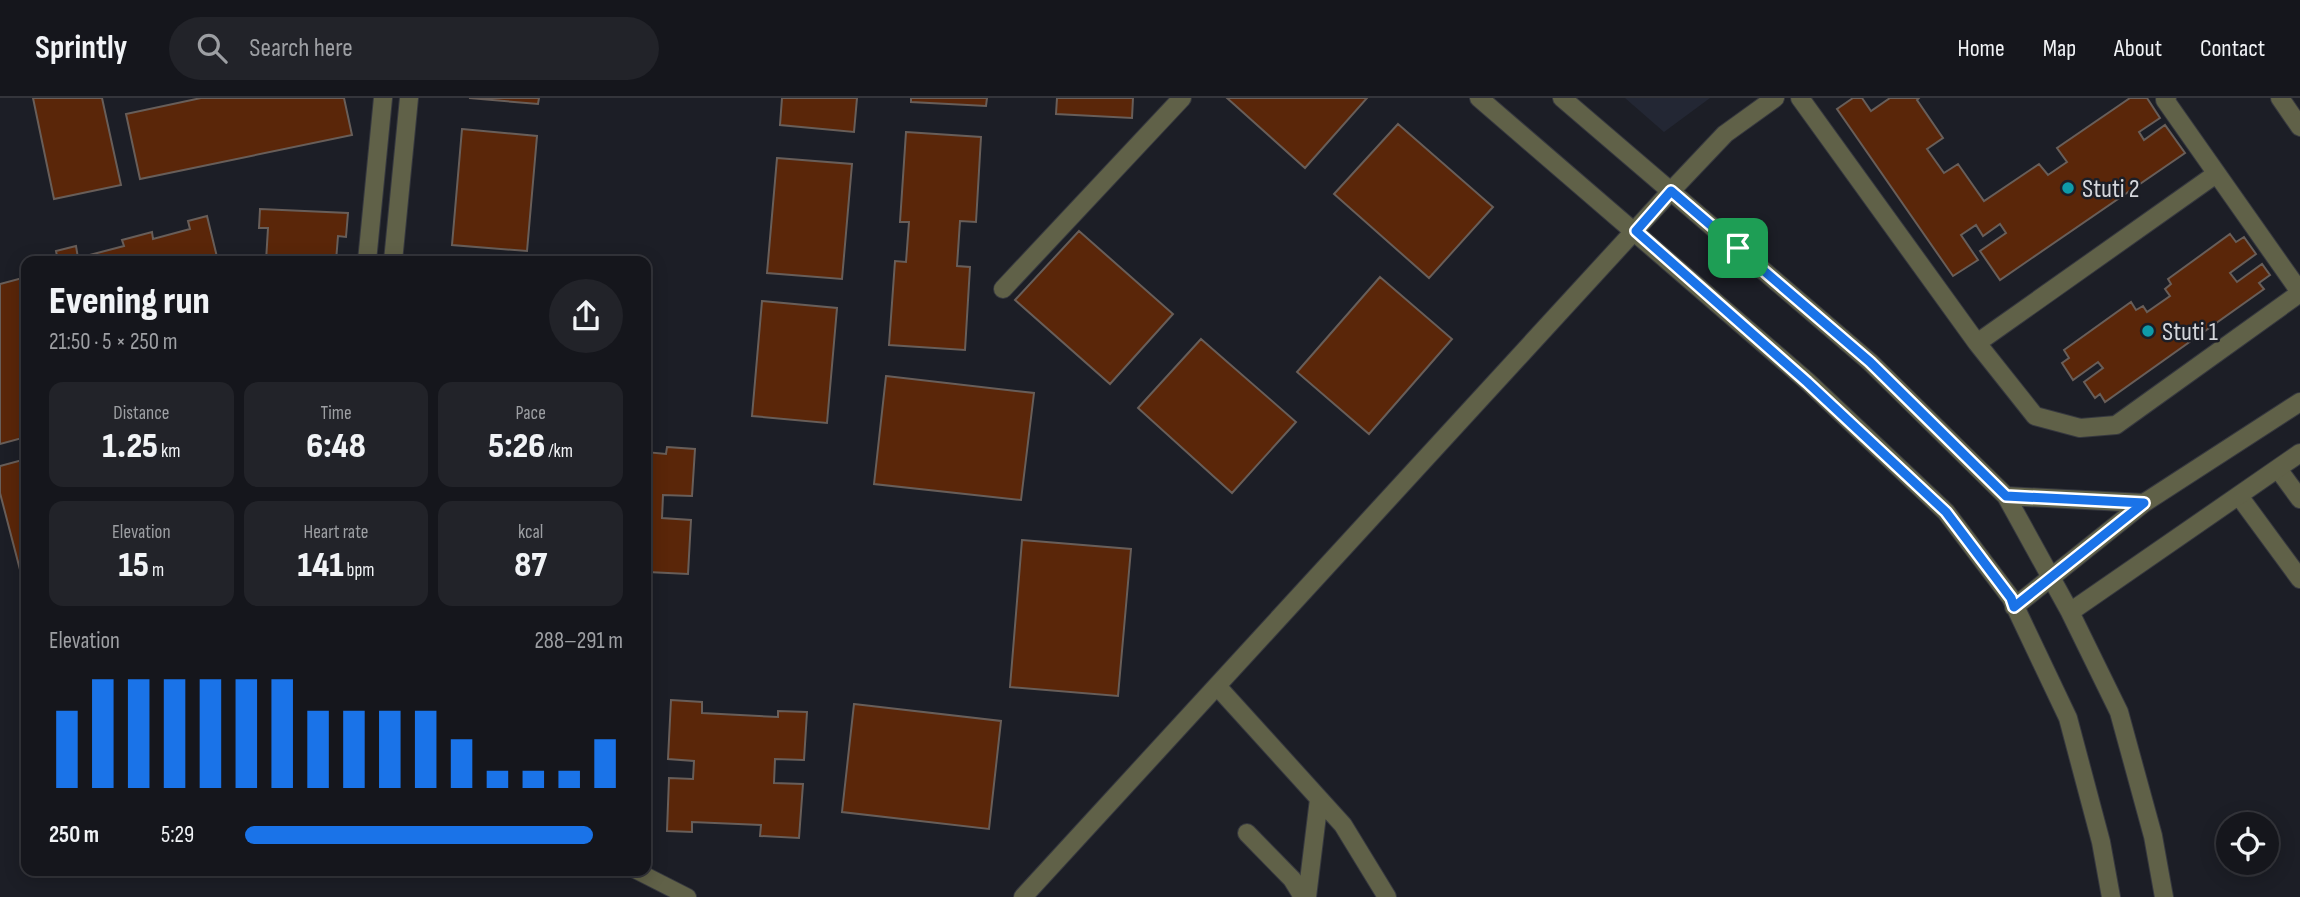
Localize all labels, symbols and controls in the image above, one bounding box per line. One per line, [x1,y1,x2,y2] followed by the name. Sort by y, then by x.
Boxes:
[169,17,659,80] search box
[35,28,127,68] text: Sprintly
[193,29,231,67] icon: search
[249,33,353,64] text: Search here
[1957,34,2005,63] text: Home
[2043,34,2076,63] text: Map
[2114,34,2162,63] text: About
[2200,34,2265,63] text: Contact
[2082,174,2140,205] place label: Stuti 2
[2060,180,2076,196] marker: Stuti 2
[1708,218,1768,278] pin
[1719,229,1757,267] icon: arrive
[49,279,210,324] text: Evening run
[549,279,623,353] button: share
[2162,317,2218,348] place label: Stuti 1
[2140,323,2156,339] marker: Stuti 1
[49,328,177,356] text: 21:50 · 5 × 250 m
[113,402,169,425] text: Distance
[320,402,352,425] text: Time
[516,402,546,425] text: Pace
[102,425,158,468] text: 1.25
[306,425,366,468] text: 6:48
[488,425,545,468] text: 5:26
[158,440,181,463] text: km
[545,440,573,463] text: /km
[112,521,171,544] text: Elevation
[304,521,368,544] text: Heart rate
[518,521,543,544] text: kcal
[119,544,149,587] text: 15
[297,544,344,587] text: 141
[514,544,547,587] text: 87
[149,559,164,582] text: m
[344,559,375,582] text: bpm
[49,627,120,655] text: Elevation
[534,627,623,655] text: 288–291 m
[2216,812,2279,875] map controls
[2216,812,2279,875] button: locate
[49,821,99,849] text: 250 m
[161,821,194,849] text: 5:29

